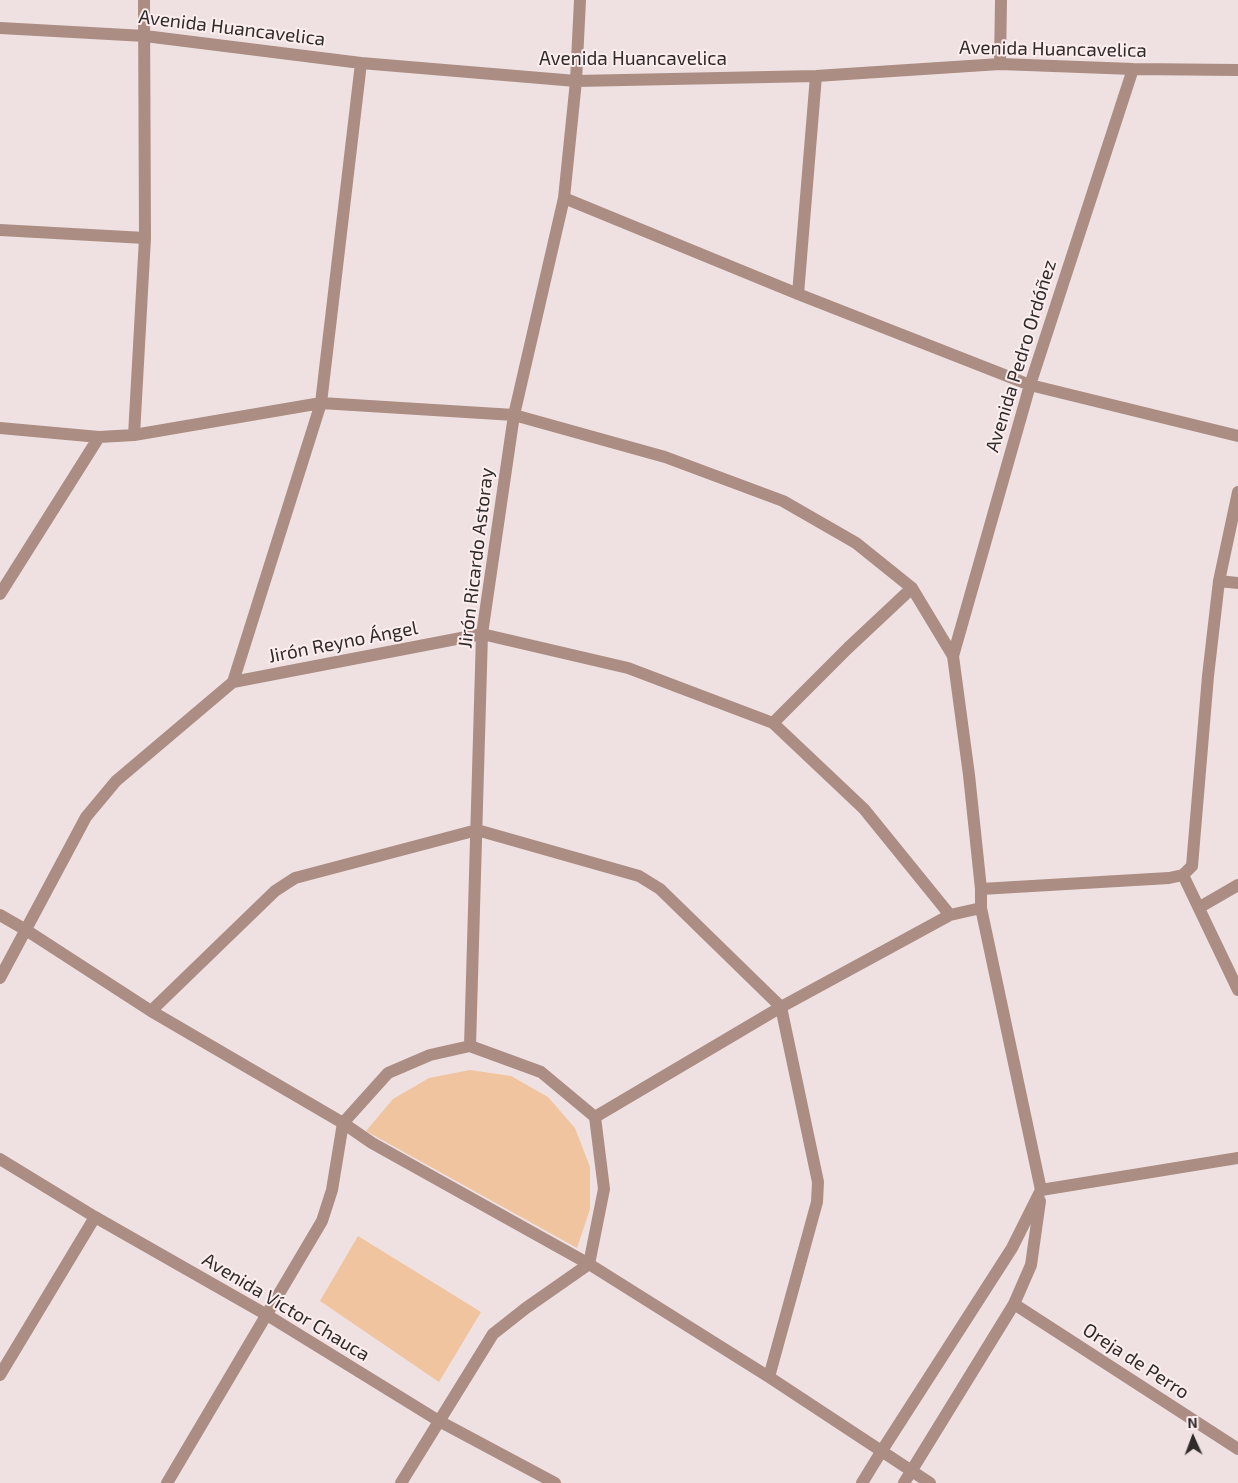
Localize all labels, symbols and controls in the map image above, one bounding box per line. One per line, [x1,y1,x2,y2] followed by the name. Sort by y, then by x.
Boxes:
[137,5,327,51] street label: Avenida Huancavelica
[959,36,1147,62] street label: Avenida Huancavelica
[539,48,727,70] street label: Avenida Huancavelica
[981,257,1061,455] street label: Avenida Pedro Ordóñez
[454,466,498,650] street label: Jirón Ricardo Astoray
[266,616,420,668] street label: Jirón Reyno Ángel
[198,1248,374,1366] street label: Avenida Víctor Chauca
[1079,1318,1193,1404] street label: Oreja de Perro
[1168,1413,1218,1463] north arrow
[1187,1414,1198,1431] text: N

